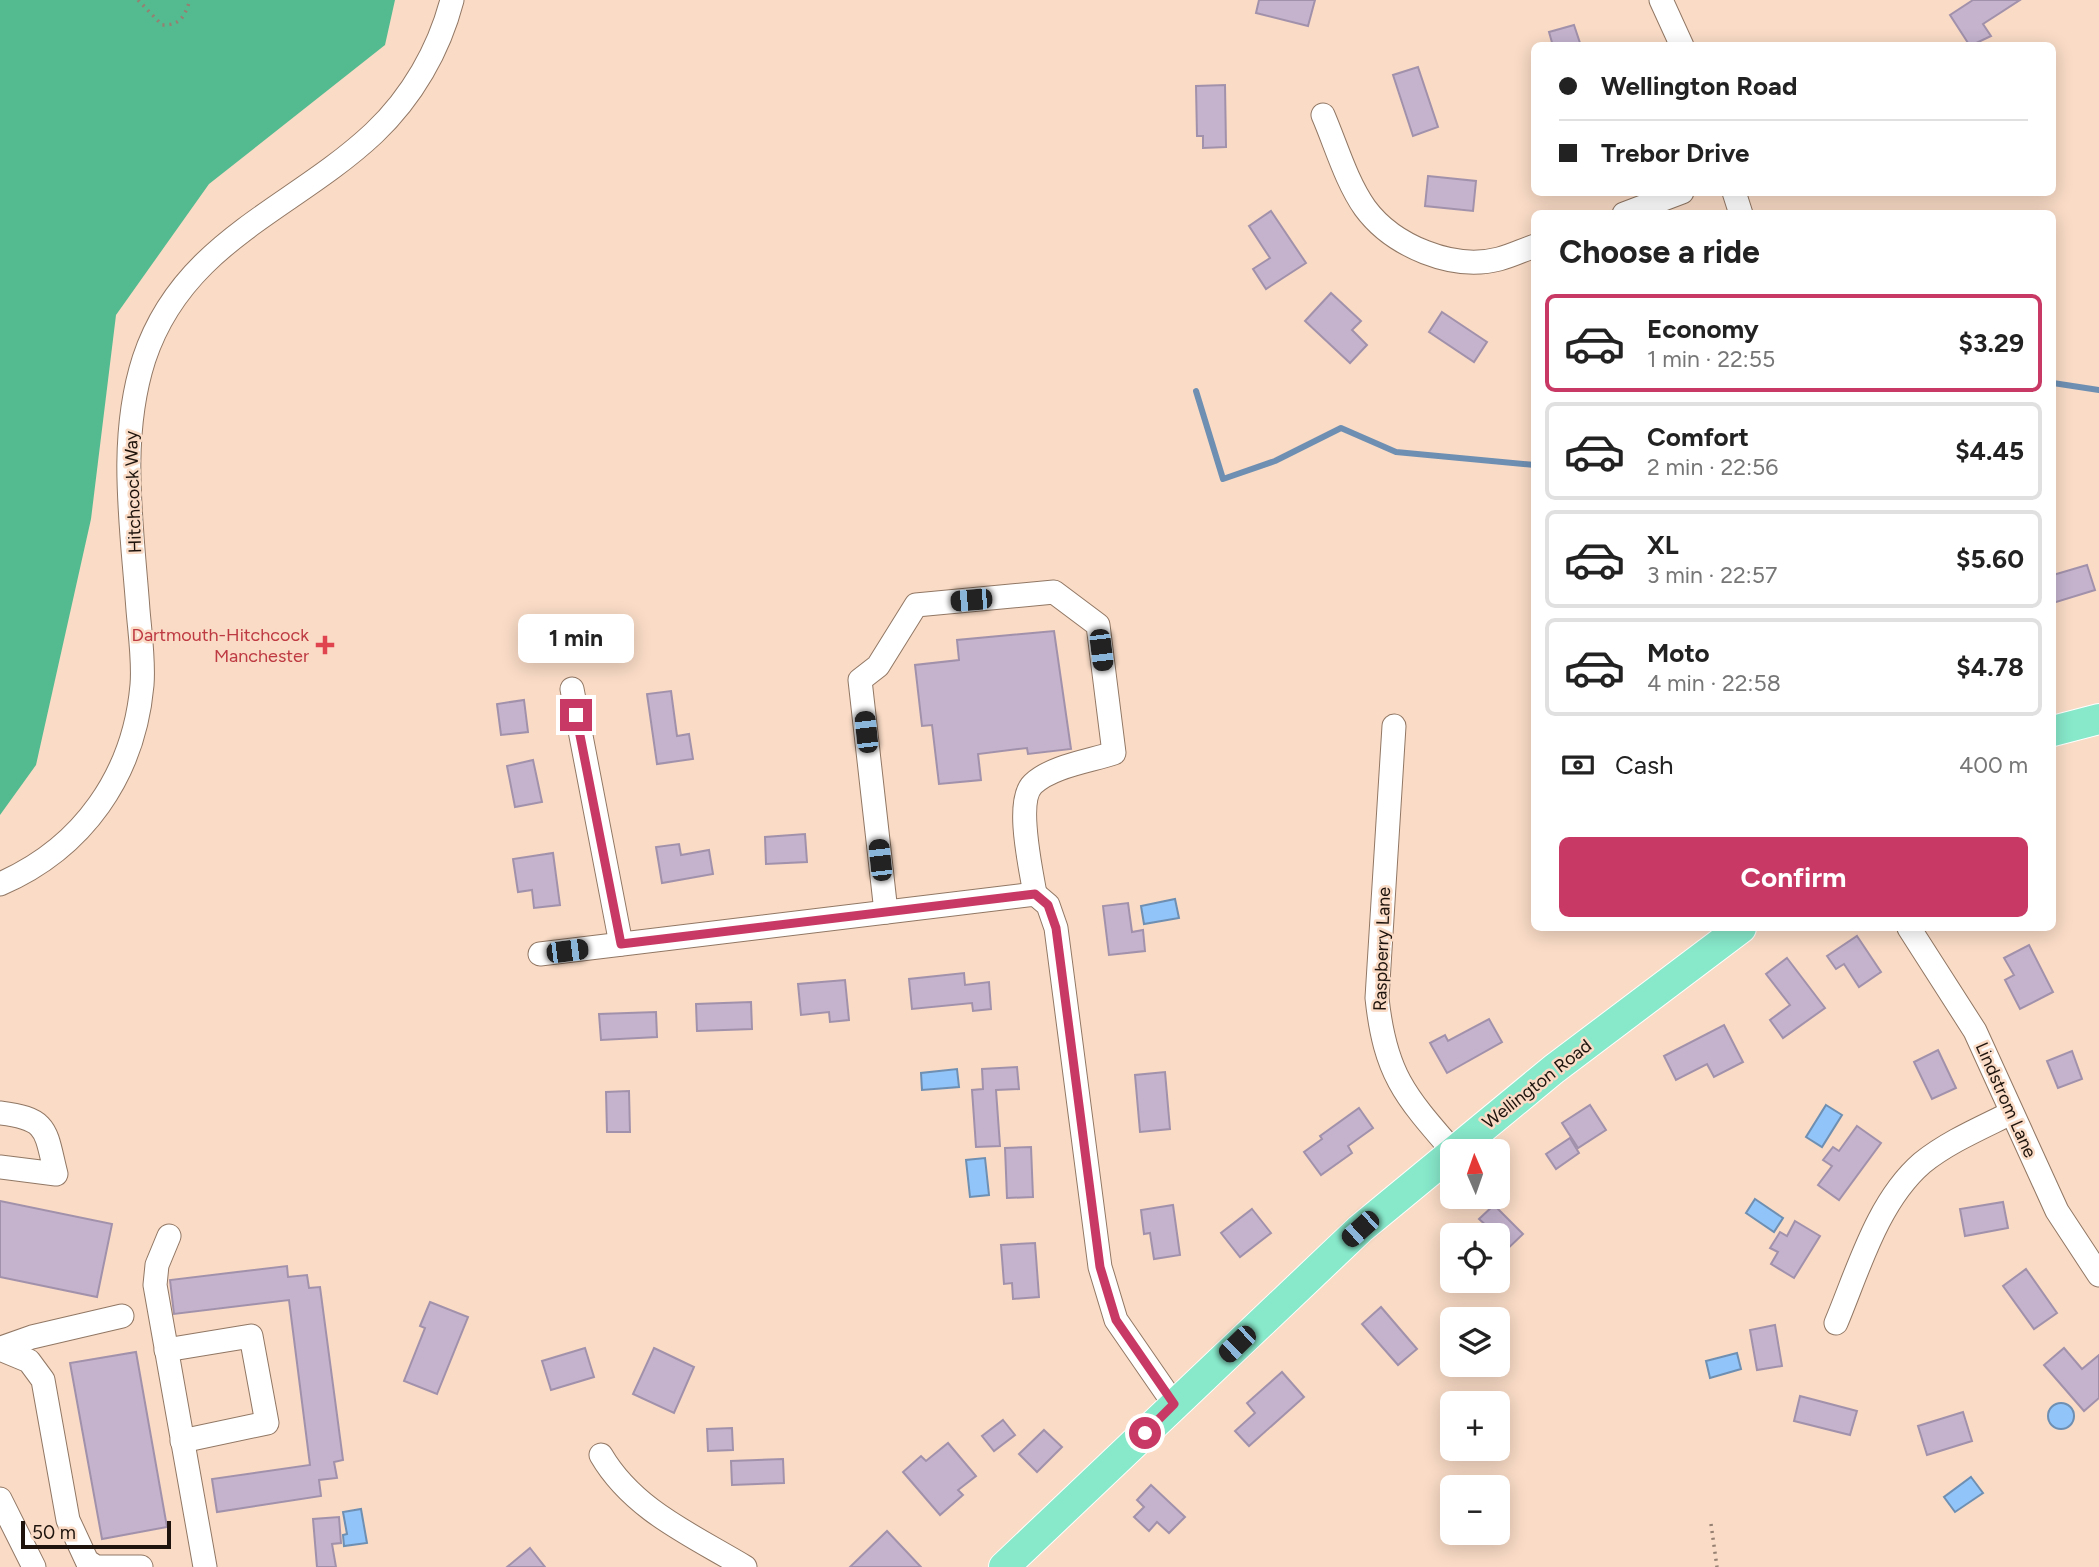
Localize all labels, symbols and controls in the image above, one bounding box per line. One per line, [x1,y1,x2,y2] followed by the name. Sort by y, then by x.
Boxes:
[1601,70,1797,102] text: Wellington Road
[1601,137,1749,169] text: Trebor Drive
[1559,233,1760,271] text: Choose a ride
[1563,312,1626,375] icon: car
[1647,313,1759,345] text: Economy
[1959,327,2024,359] text: $3.29
[1647,345,1775,373] text: 1 min · 22:55
[1563,420,1626,483] icon: car
[1647,421,1749,453] text: Comfort
[120,430,146,554] street label: Hitchcock Way
[1955,435,2024,467] text: $4.45
[1647,453,1778,481] text: 2 min · 22:56
[1563,528,1626,591] icon: car
[1647,529,1679,561] text: XL
[1956,543,2024,575] text: $5.60
[1647,561,1777,589] text: 3 min · 22:57
[950,588,993,612] car
[518,614,634,662] callout: 1 min
[132,624,309,667] place label: Dartmouth-Hitchcock Manchester
[549,624,603,652] text: 1 min
[1089,628,1114,672] car
[315,635,335,655] marker: Dartmouth-Hitchcock Manchester
[1563,636,1626,699] icon: car
[1647,637,1710,669] text: Moto
[1956,651,2024,683] text: $4.78
[1647,669,1781,697] text: 4 min · 22:58
[560,699,592,731] route end
[854,710,879,754] car
[1559,746,1597,784] icon: cash
[1615,749,1674,781] text: Cash
[1959,751,2028,779] text: 400 m
[1559,837,2028,917] button: Confirm
[868,838,893,882] car
[1369,886,1395,1012] street label: Raspberry Lane
[545,938,590,964] car
[1478,1035,1596,1133] street label: Wellington Road
[1971,1039,2041,1161] street label: Lindstrom Lane
[1440,1139,1510,1209] north arrow
[1440,1139,1510,1545] map controls
[1338,1207,1383,1251] car
[1440,1223,1510,1293] button: locate
[1440,1307,1510,1377] button: layers
[1215,1322,1260,1366] car
[1440,1391,1510,1461] button: +
[1129,1417,1161,1449] route start
[1440,1475,1510,1545] button: −
[21,1518,172,1550] scale bar
[32,1521,76,1544] text: 50 m

